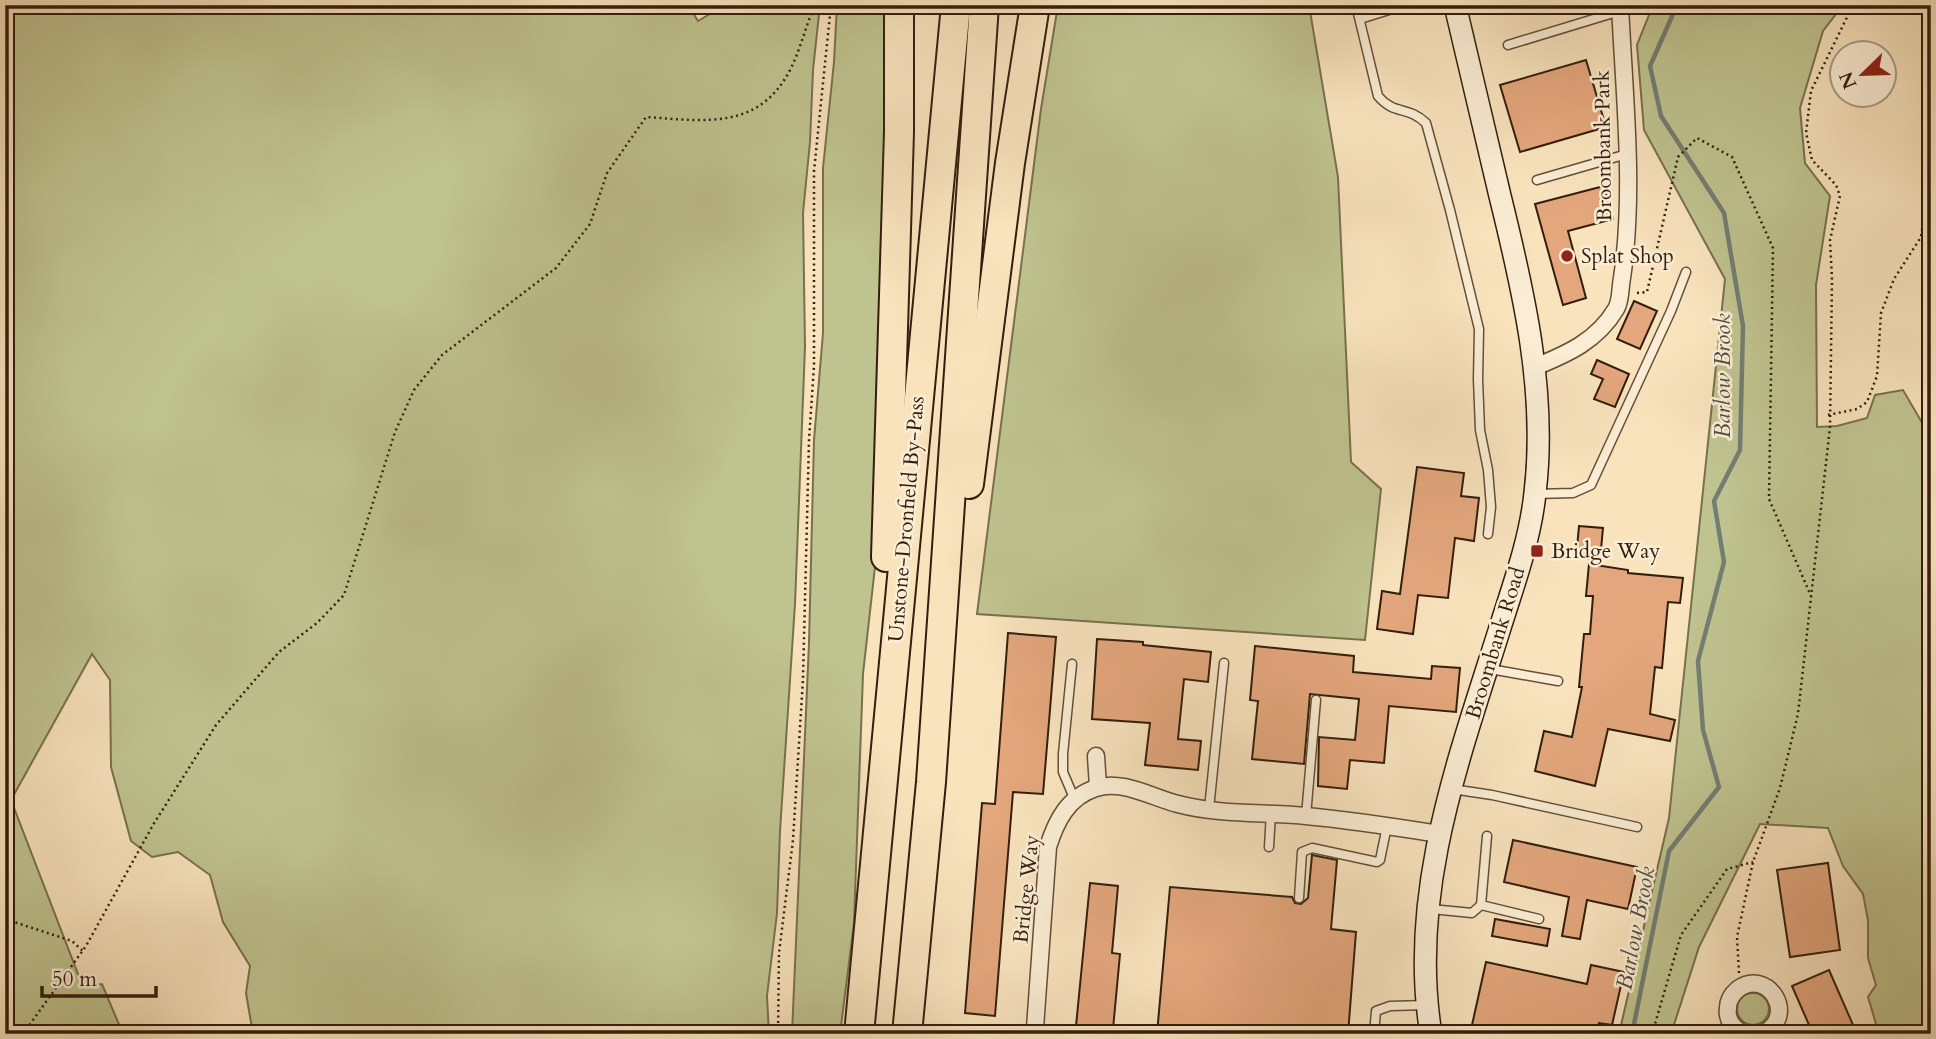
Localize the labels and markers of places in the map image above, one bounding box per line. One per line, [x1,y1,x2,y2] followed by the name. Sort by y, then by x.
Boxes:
[1581,242,1674,271] place label: Splat Shop
[1559,248,1575,264] marker: Splat Shop
[1551,537,1660,566] place label: Bridge Way
[1529,543,1545,559] marker: Bridge Way

